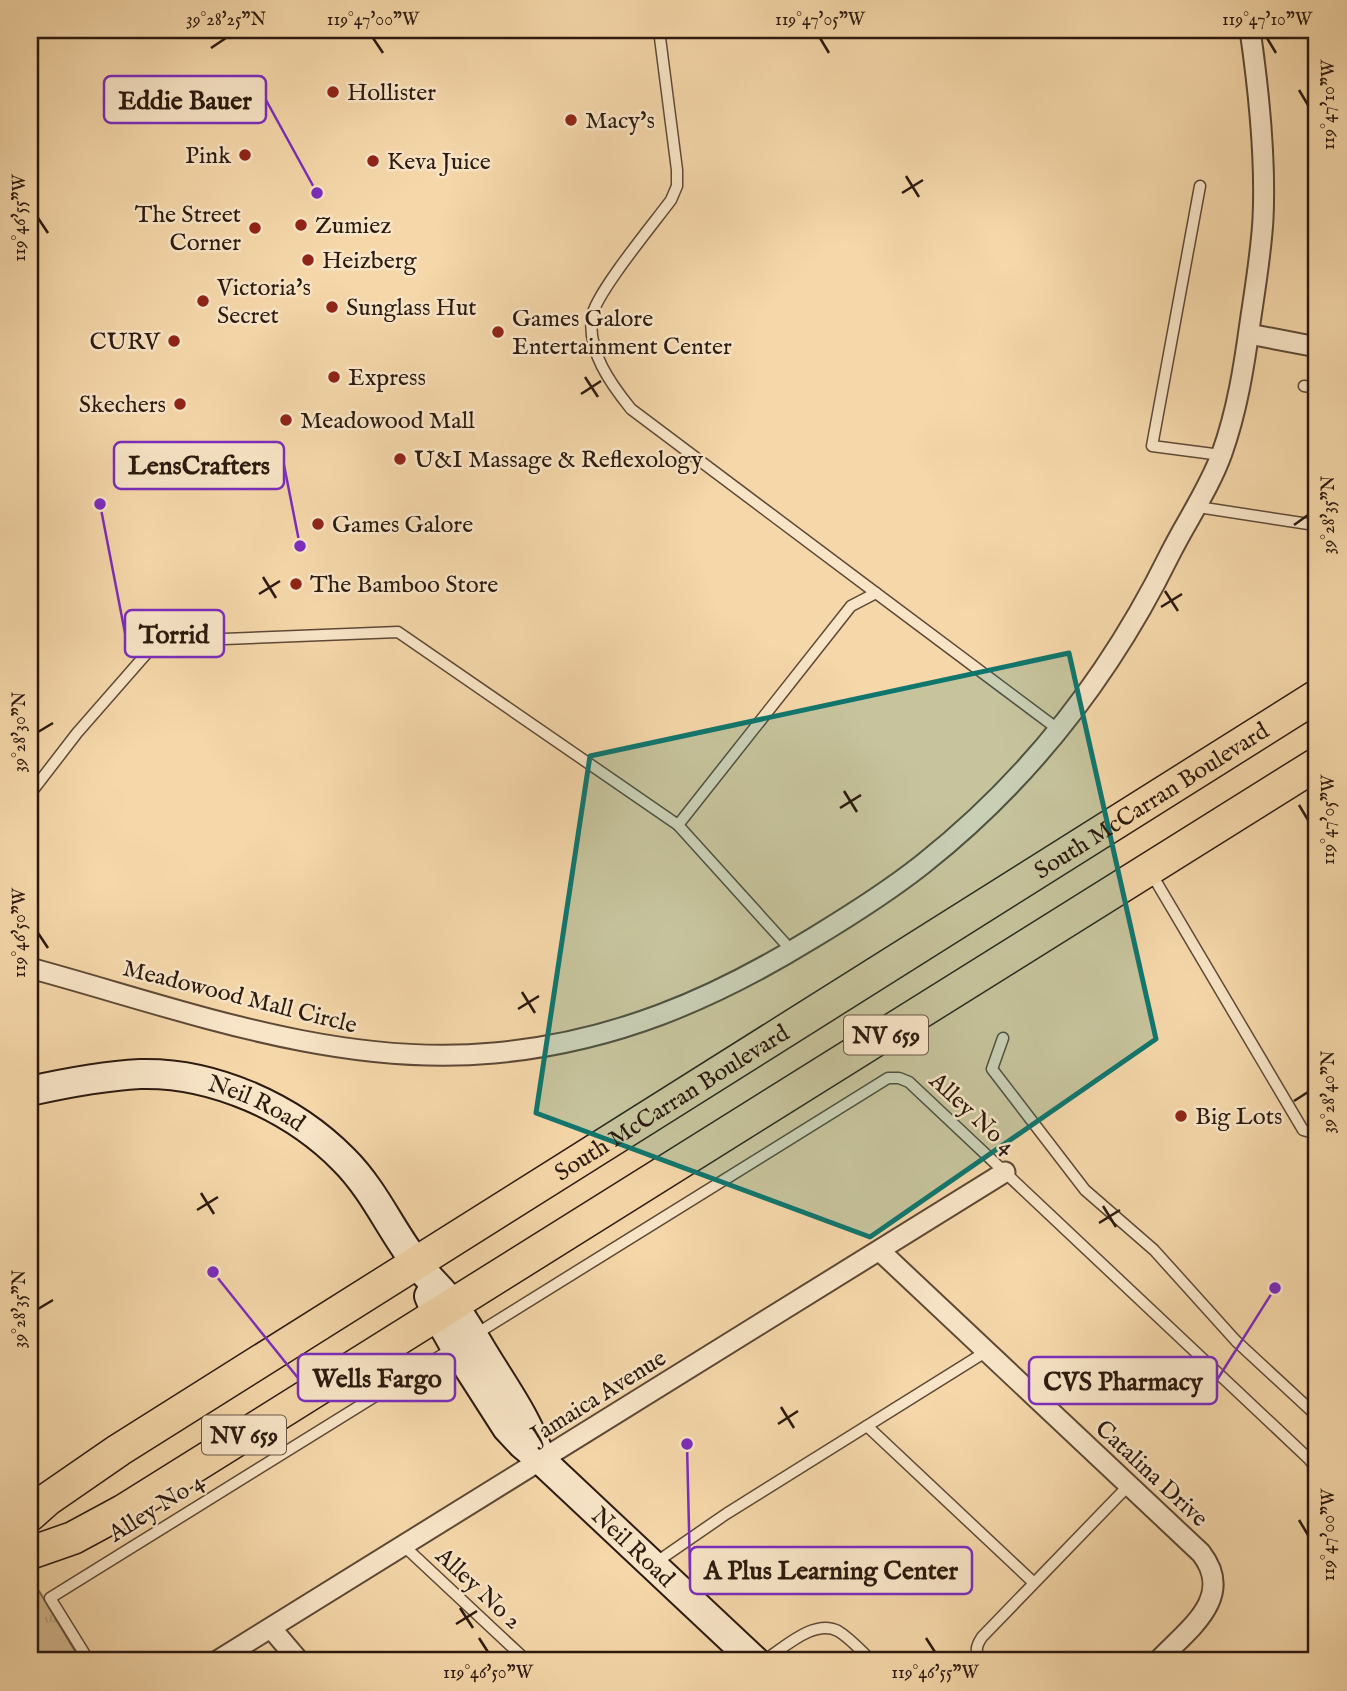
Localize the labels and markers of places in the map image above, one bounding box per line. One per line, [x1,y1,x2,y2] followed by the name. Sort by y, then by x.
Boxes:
[104,76,266,123] callout: Eddie Bauer
[347,78,436,109] place label: Hollister
[325,84,341,100] marker: Hollister
[585,106,655,137] place label: Macy's
[563,112,579,128] marker: Macy's
[185,141,231,172] place label: Pink
[237,147,253,163] marker: Pink
[387,147,491,178] place label: Keva Juice
[365,153,381,169] marker: Keva Juice
[135,200,241,259] place label: The Street Corner
[315,211,391,242] place label: Zumiez
[293,217,309,233] marker: Zumiez
[247,220,263,236] marker: The Street Corner
[322,246,417,277] place label: Heizberg
[300,252,316,268] marker: Heizberg
[216,273,311,332] place label: Victoria's Secret
[195,293,211,309] marker: Victoria's Secret
[346,293,477,324] place label: Sunglass Hut
[324,299,340,315] marker: Sunglass Hut
[512,304,732,363] place label: Games Galore Entertainment Center
[490,324,506,340] marker: Games Galore Entertainment Center
[90,327,161,358] place label: CURV
[166,333,182,349] marker: CURV
[348,363,426,394] place label: Express
[326,369,342,385] marker: Express
[79,390,166,421] place label: Skechers
[172,396,188,412] marker: Skechers
[300,406,475,437] place label: Meadowood Mall
[278,412,294,428] marker: Meadowood Mall
[114,442,284,489] callout: LensCrafters
[414,445,703,476] place label: U&I Massage & Reflexology
[392,451,408,467] marker: U&I Massage & Reflexology
[332,510,473,541] place label: Games Galore
[310,516,326,532] marker: Games Galore
[310,570,498,601] place label: The Bamboo Store
[288,576,304,592] marker: The Bamboo Store
[125,610,224,657] callout: Torrid
[1195,1102,1282,1133] place label: Big Lots
[1173,1108,1189,1124] marker: Big Lots
[298,1354,455,1401] callout: Wells Fargo
[1029,1357,1217,1404] callout: CVS Pharmacy
[690,1547,972,1594] callout: A Plus Learning Center

